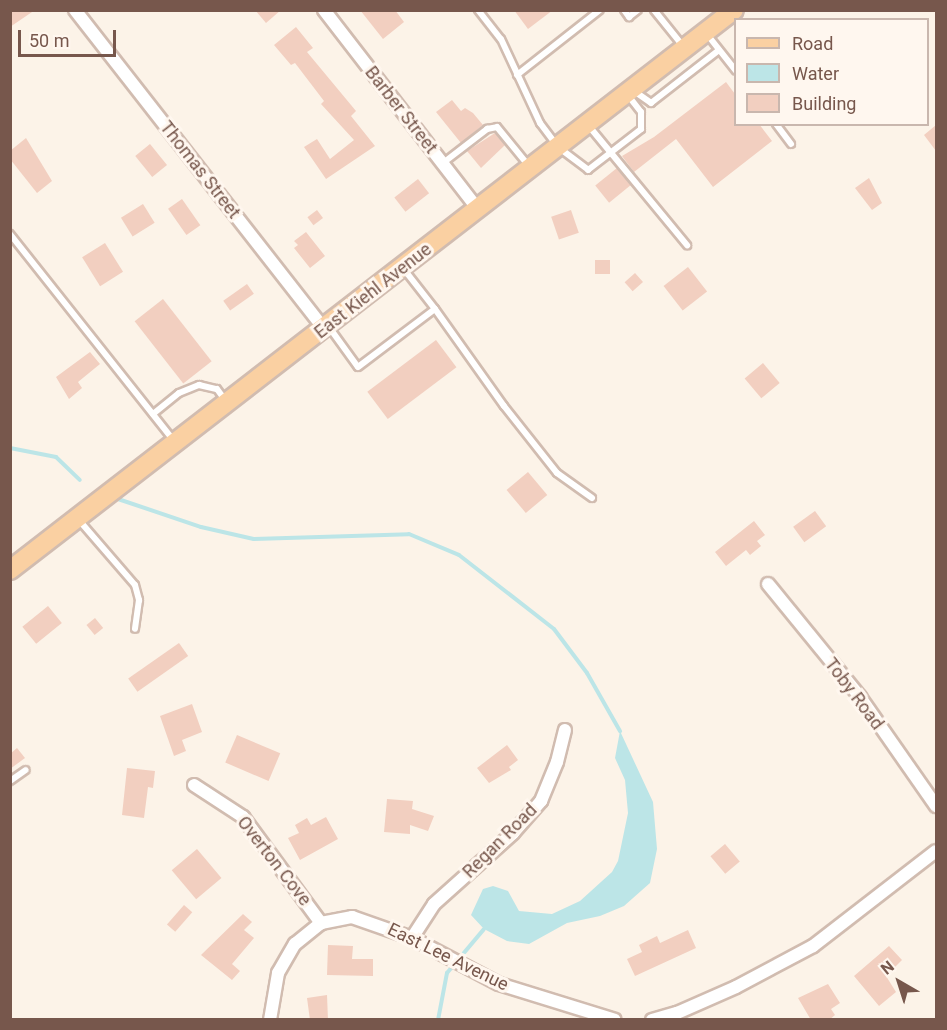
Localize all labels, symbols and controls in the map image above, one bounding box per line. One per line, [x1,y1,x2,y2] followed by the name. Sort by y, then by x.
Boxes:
[21,18,118,56] scale bar
[734,18,929,126] legend
[29,30,69,51] text: 50 m
[792,33,833,54] text: Road
[360,62,442,158] street label: Barber Street
[792,63,839,84] text: Water
[792,93,856,114] text: Building
[155,117,245,223] street label: Thomas Street
[310,239,436,343] street label: East Kiehl Avenue
[820,654,888,734] street label: Toby Road
[458,799,542,883] street label: Regan Road
[232,812,316,910] street label: Overton Cove
[384,918,512,996] street label: East Lee Avenue
[869,952,929,1012] north arrow
[877,957,898,979] text: N

